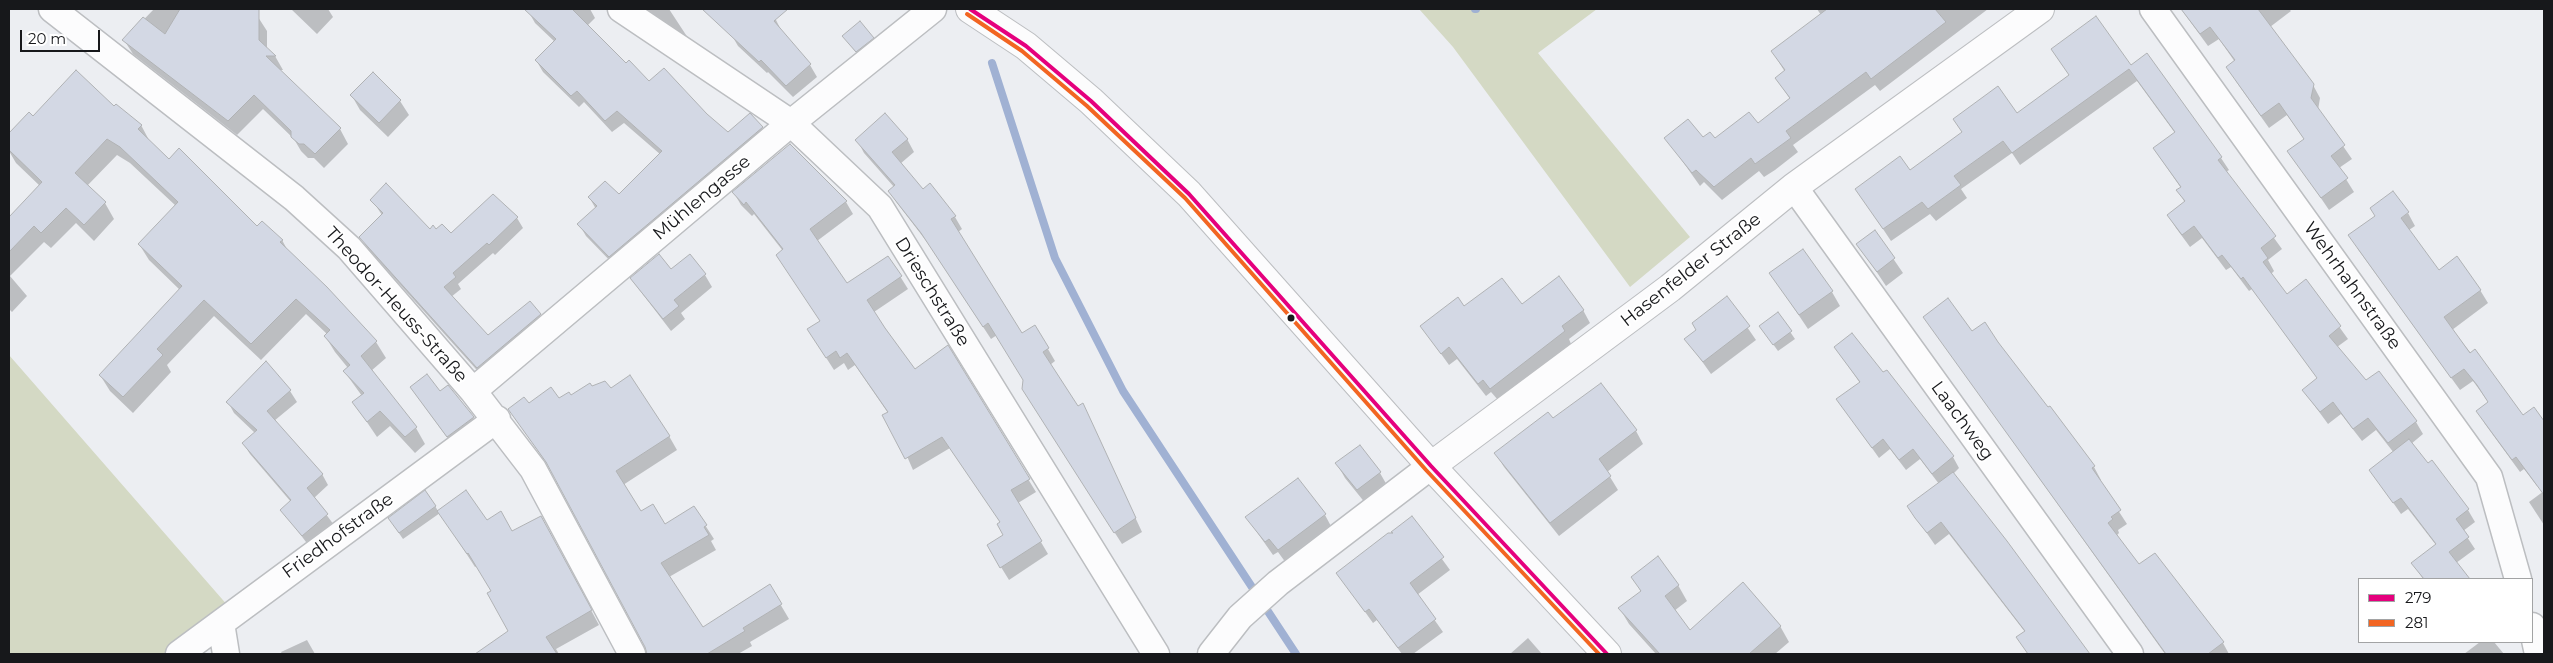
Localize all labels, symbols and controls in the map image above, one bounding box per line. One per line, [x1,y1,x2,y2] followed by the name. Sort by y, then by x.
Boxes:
[22,20,102,52] scale bar
[28,29,66,48] text: 20 m
[649,151,755,245] street label: Mühlengasse
[1617,209,1765,331] street label: Hasenfelder Straße
[2298,218,2406,354] street label: Wehrhahnstraße
[320,223,472,387] street label: Theodor-Heuss-Straße
[890,233,974,351] street label: Drieschstraße
[1286,313,1296,323] unlabelled marker
[1926,377,1998,465] street label: Laachweg
[278,489,398,583] street label: Friedhofstraße
[2358,578,2533,643] legend
[2405,588,2431,607] text: 279
[2405,613,2429,632] text: 281

